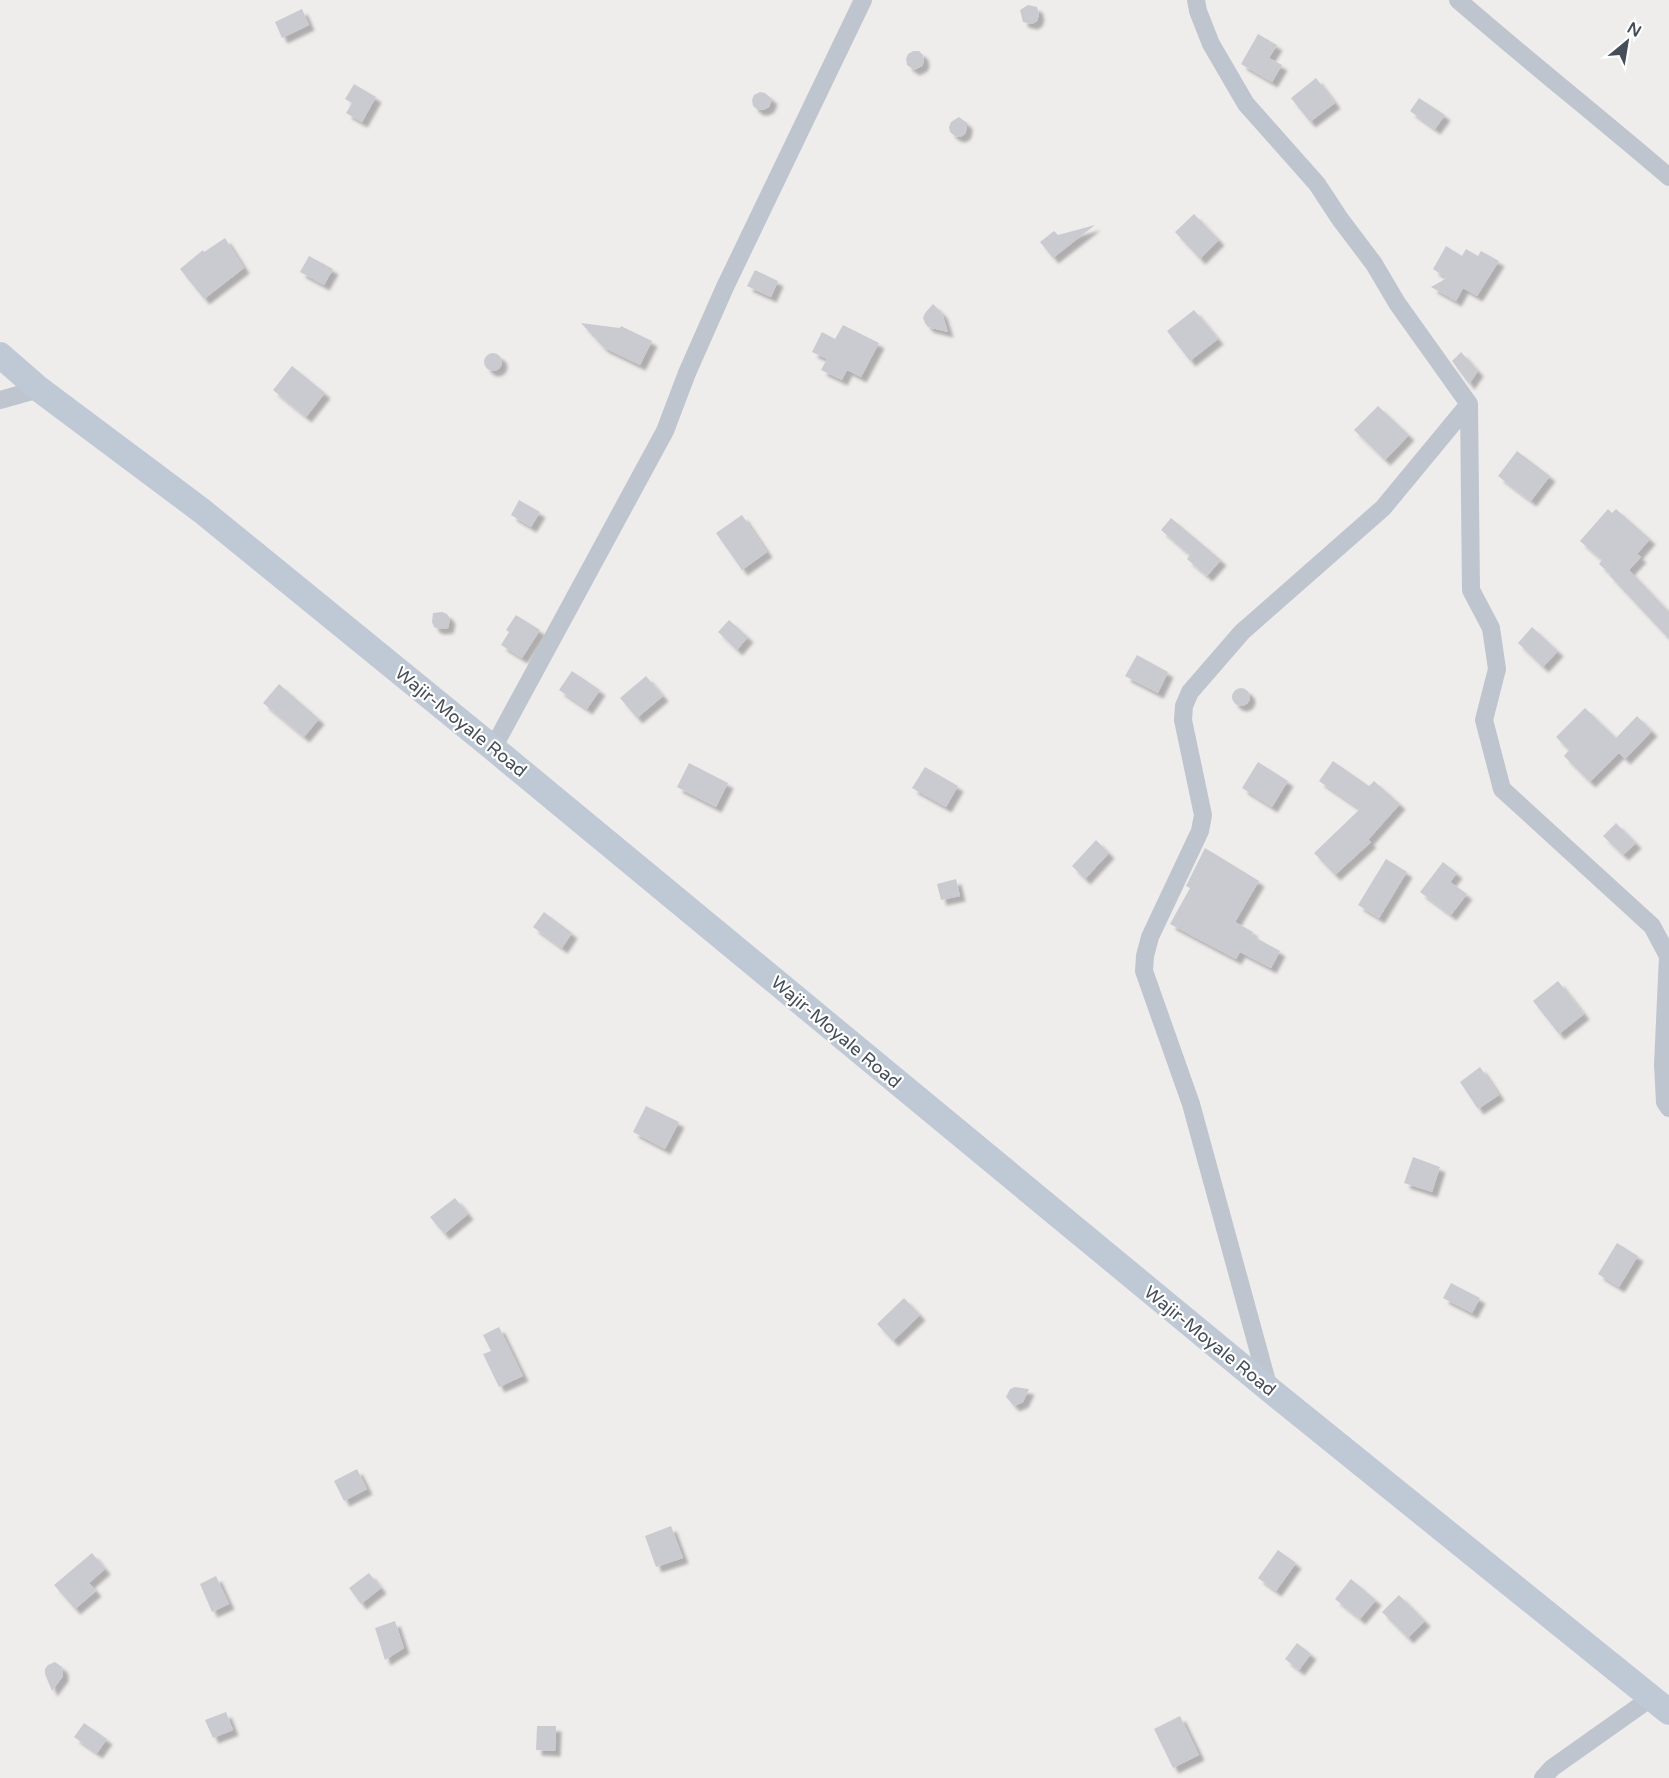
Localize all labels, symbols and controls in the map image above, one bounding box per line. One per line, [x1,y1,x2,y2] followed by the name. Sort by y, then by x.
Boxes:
[1597,12,1657,72] north arrow
[1623,18,1645,42] text: N
[391,662,531,782] street label: Wajir-Moyale Road
[766,971,906,1093] street label: Wajir-Moyale Road
[1140,1281,1280,1401] street label: Wajir-Moyale Road

